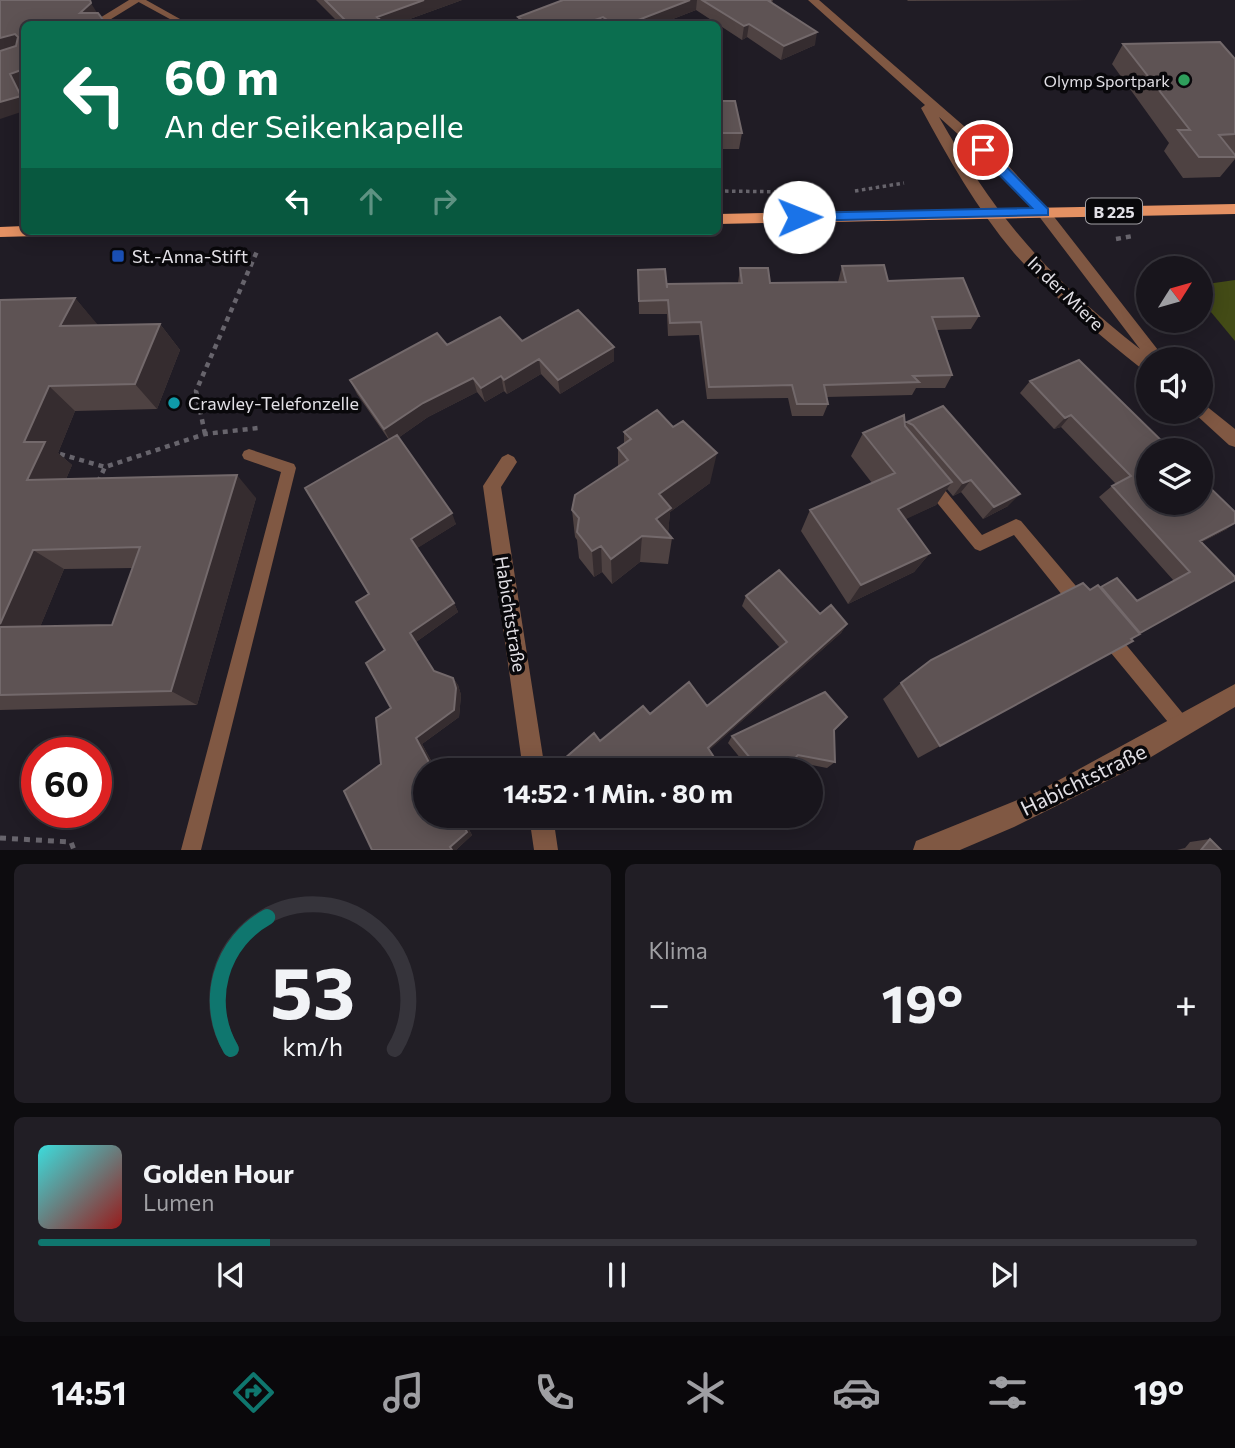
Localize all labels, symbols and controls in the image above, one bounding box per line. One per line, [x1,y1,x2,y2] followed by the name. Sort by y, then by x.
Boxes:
[164,45,279,105] text: 60 m
[49,49,140,140] icon: left
[1044,71,1170,90] place label: Olymp Sportpark
[1176,72,1192,88] marker: Olymp Sportpark
[164,105,464,145] text: An der Seikenkapelle
[953,120,1013,180] pin
[964,131,1002,169] icon: arrive
[762,180,836,254] position arrow
[279,182,317,220] icon: left
[352,182,390,220] icon: ahead
[425,182,463,220] icon: right
[1086,198,1142,224] road number: B 225
[132,245,248,267] place label: St.-Anna-Stift
[110,248,126,264] marker: St.-Anna-Stift
[1023,251,1109,335] street label: In der Miere
[1136,256,1213,332] north arrow
[1136,256,1213,515] map controls
[1136,347,1213,424] button: sound
[188,392,359,414] place label: Crawley-Telefonzelle
[166,395,182,411] marker: Crawley-Telefonzelle
[1136,438,1213,515] button: layers
[491,554,531,674] street label: Habichtstraße
[21,737,112,828] speed limit sign: 60
[1016,738,1150,820] street label: Habichtstraße
[503,777,733,808] text: 14:52 · 1 Min. · 80 m
[649,936,708,964] text: Klima
[270,946,355,1035] text: 53
[882,970,963,1034] text: 19°
[649,979,670,1026] text: −
[1175,979,1197,1026] text: +
[282,1031,343,1061] text: km/h
[143,1157,294,1188] text: Golden Hour
[143,1188,214,1216] text: Lumen
[212,1256,250,1294] icon: previous
[598,1256,636,1294] icon: pause
[985,1256,1023,1294] icon: next
[229,1368,278,1417] icon: directions
[379,1368,428,1417] icon: music
[530,1368,579,1417] icon: phone
[681,1368,730,1417] icon: climate
[832,1368,881,1417] icon: car
[983,1368,1032,1417] icon: filters
[51,1372,127,1412] text: 14:51
[1134,1372,1184,1412] text: 19°

